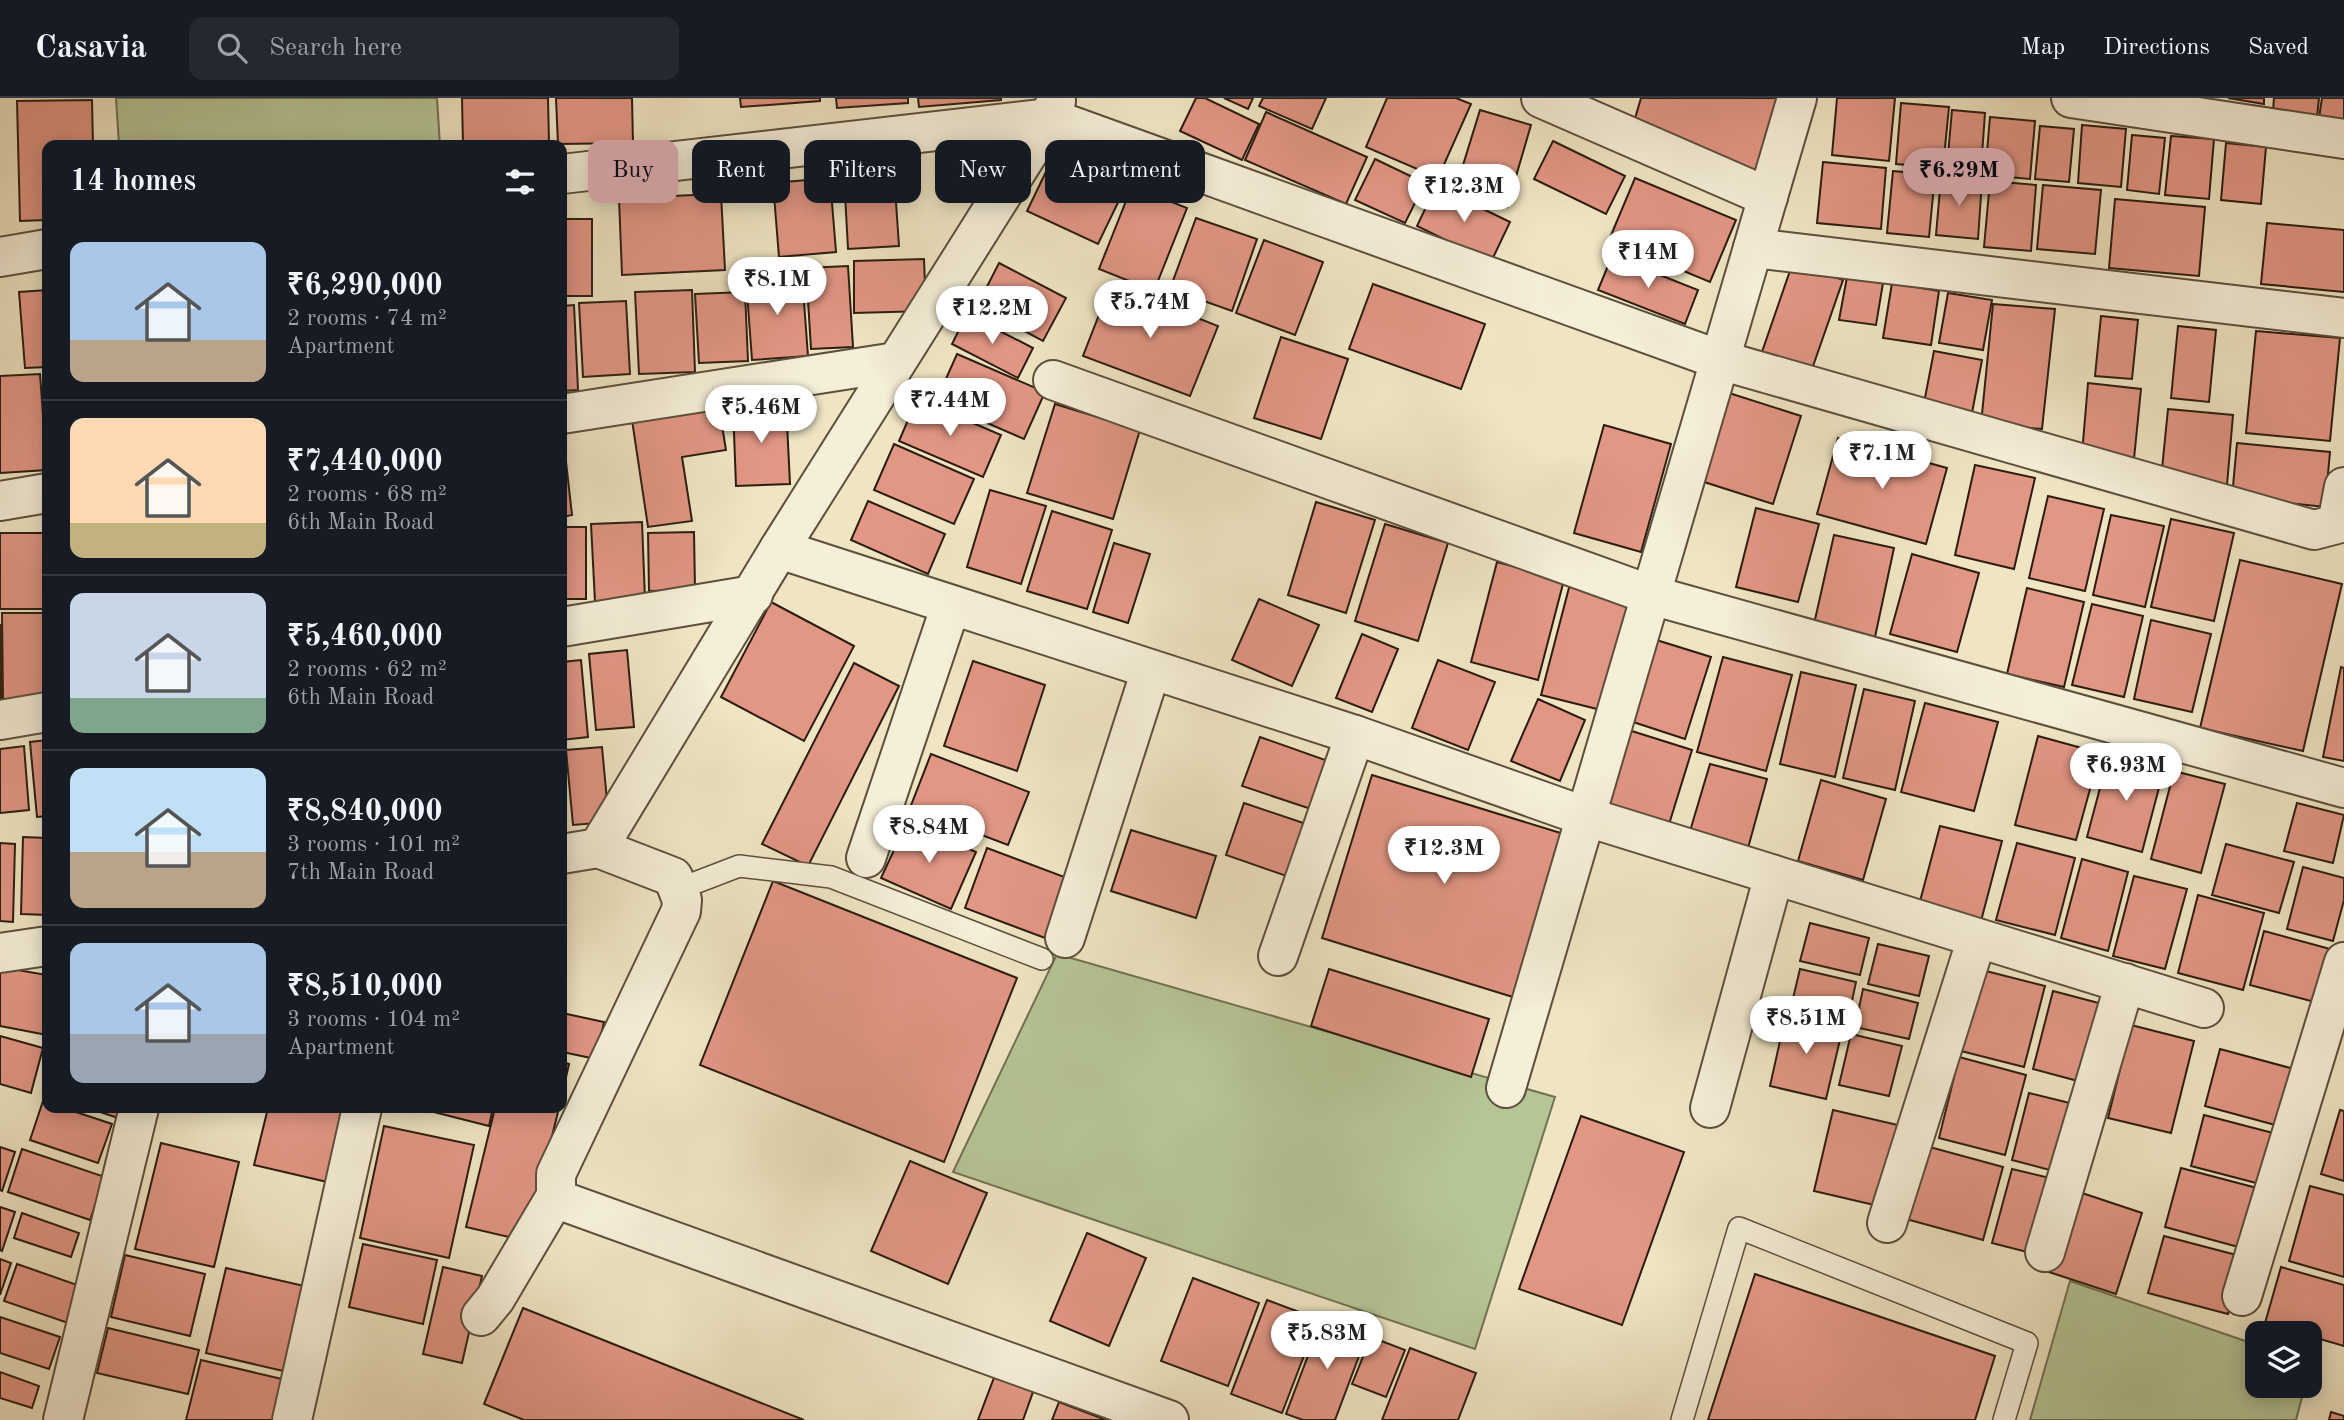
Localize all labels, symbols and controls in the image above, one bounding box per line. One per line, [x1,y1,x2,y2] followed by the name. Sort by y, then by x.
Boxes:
[189,17,679,80] search box
[213,29,251,67] icon: search
[35,32,147,65] text: Casavia
[269,35,402,61] text: Search here
[2021,36,2065,60] text: Map
[2103,36,2210,60] text: Directions
[2248,36,2309,60] text: Saved
[588,140,678,203] chip: Buy
[692,140,790,203] chip: Rent
[804,140,921,203] chip: Filters
[935,140,1031,203] chip: New
[1045,140,1205,203] chip: Apartment
[1902,148,2016,208] pin: ₹6.29M
[1919,159,1999,182] text: ₹6.29M
[501,163,539,201] icon: filters
[1407,164,1521,224] pin: ₹12.3M
[70,167,196,197] text: 14 homes
[1424,175,1504,198] text: ₹12.3M
[1607,230,1689,290] pin: ₹14M
[1618,241,1678,264] text: ₹14M
[728,258,826,317] pin: ₹8.1M
[744,268,810,291] text: ₹8.1M
[126,270,210,354] icon: home
[287,271,443,301] text: ₹6,290,000
[1093,280,1207,340] pin: ₹5.74M
[935,286,1049,346] pin: ₹12.2M
[1110,291,1190,314] text: ₹5.74M
[952,297,1032,320] text: ₹12.2M
[287,307,447,330] text: 2 rooms · 74 m²
[287,335,395,358] text: Apartment
[893,378,1007,438] pin: ₹7.44M
[704,386,818,445] pin: ₹5.46M
[910,389,990,412] text: ₹7.44M
[721,396,801,419] text: ₹5.46M
[1833,432,1931,491] pin: ₹7.1M
[1849,442,1915,465] text: ₹7.1M
[126,446,210,530] icon: home
[287,447,443,477] text: ₹7,440,000
[287,483,447,506] text: 2 rooms · 68 m²
[287,511,434,534] text: 6th Main Road
[126,621,210,705] icon: home
[287,622,443,652] text: ₹5,460,000
[287,658,447,681] text: 2 rooms · 62 m²
[287,686,434,709] text: 6th Main Road
[2069,744,2183,803] pin: ₹6.93M
[2086,754,2166,777] text: ₹6.93M
[126,796,210,880] icon: home
[287,797,443,827] text: ₹8,840,000
[872,806,986,865] pin: ₹8.84M
[889,816,969,839] text: ₹8.84M
[1387,826,1501,886] pin: ₹12.3M
[287,833,460,856] text: 3 rooms · 101 m²
[1404,837,1484,860] text: ₹12.3M
[287,861,434,884] text: 7th Main Road
[126,971,210,1055] icon: home
[287,972,443,1002] text: ₹8,510,000
[1749,996,1863,1056] pin: ₹8.51M
[1766,1007,1846,1030] text: ₹8.51M
[287,1008,460,1031] text: 3 rooms · 104 m²
[287,1036,395,1059] text: Apartment
[1270,1312,1384,1371] pin: ₹5.83M
[2245,1321,2322,1398] map controls
[2245,1321,2322,1398] button: layers
[1287,1322,1367,1345] text: ₹5.83M

